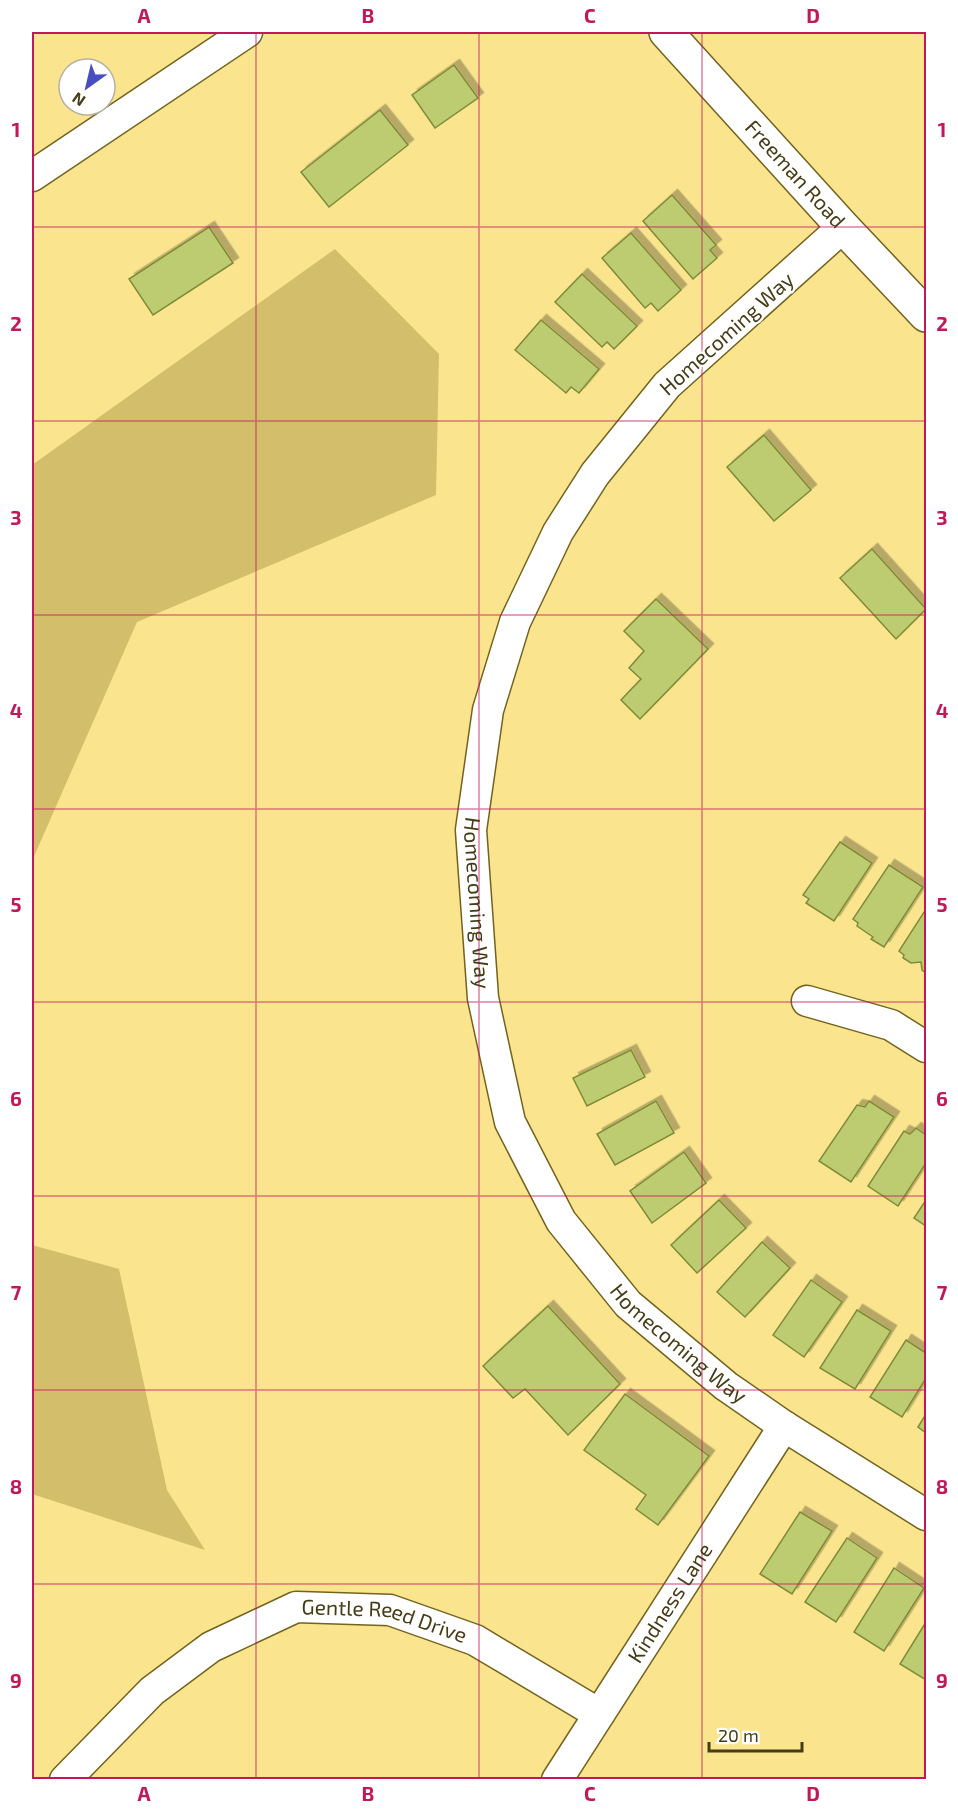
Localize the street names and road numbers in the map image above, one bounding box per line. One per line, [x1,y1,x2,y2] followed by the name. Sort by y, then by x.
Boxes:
[741,114,851,232] street label: Freeman Road
[654,266,798,400] street label: Homecoming Way
[460,816,496,990] street label: Homecoming Way
[606,1278,752,1408] street label: Homecoming Way
[622,1538,717,1667] street label: Kindness Lane
[301,1593,471,1647] street label: Gentle Reed Drive

